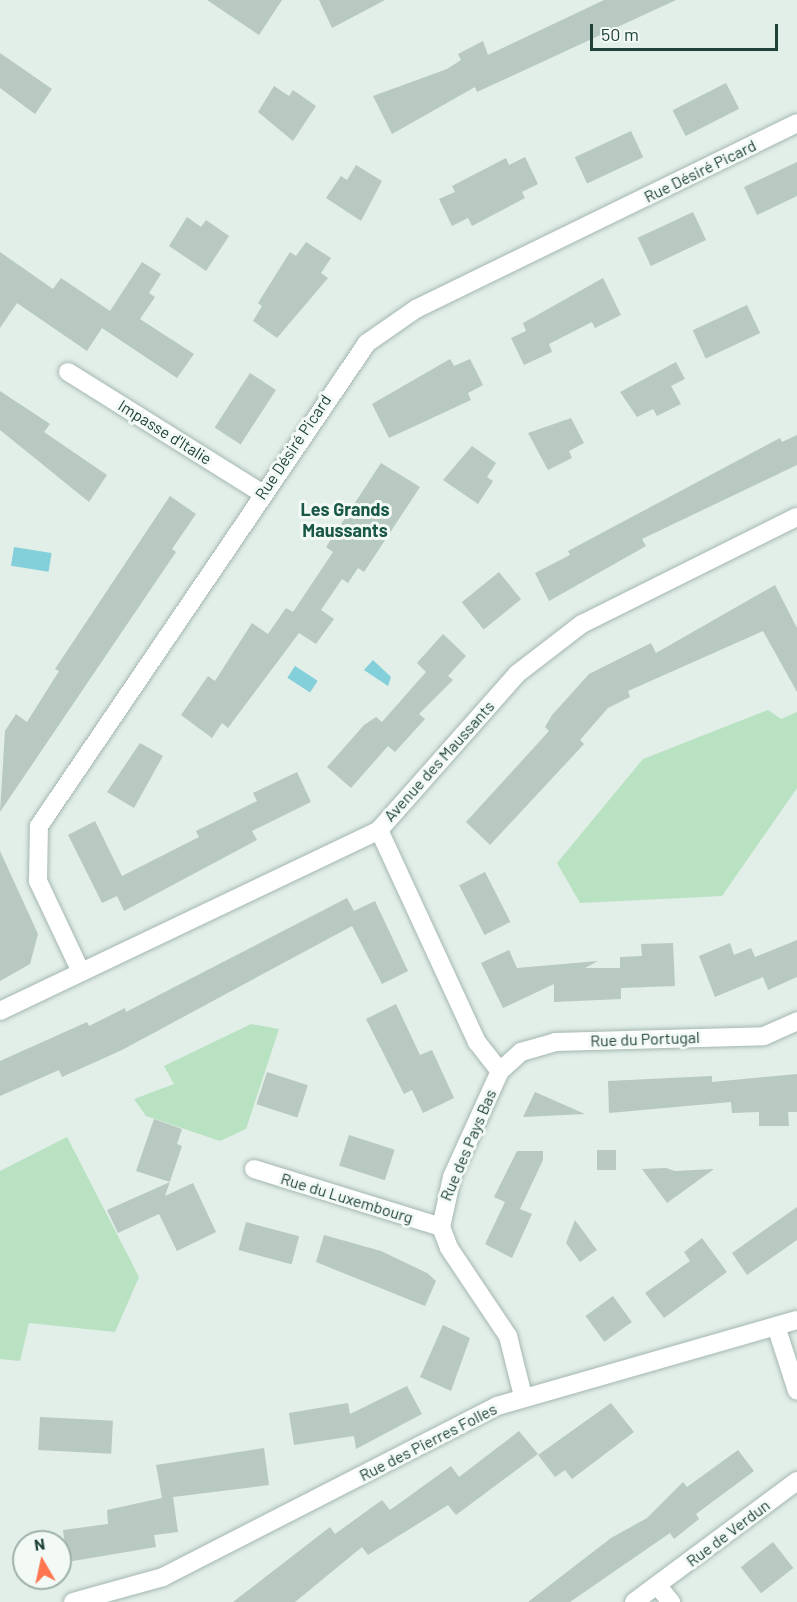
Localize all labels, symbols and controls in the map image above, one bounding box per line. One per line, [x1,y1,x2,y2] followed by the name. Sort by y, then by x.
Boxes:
[593,12,780,50] scale bar
[601,23,639,45] text: 50 m
[641,136,759,206] street label: Rue Désiré Picard
[251,391,335,503] street label: Rue Désiré Picard
[115,396,215,468] street label: Impasse d'Italie
[301,499,389,542] district label: Les Grands Maussants
[380,697,498,825] street label: Avenue des Maussants
[590,1027,700,1051] street label: Rue du Portugal
[436,1086,500,1204] street label: Rue des Pays Bas
[278,1169,416,1227] street label: Rue du Luxembourg
[356,1399,500,1485] street label: Rue des Pierres Folles
[683,1495,773,1571] street label: Rue de Verdun
[12,1530,72,1590] north arrow
[33,1533,46,1554] text: N

